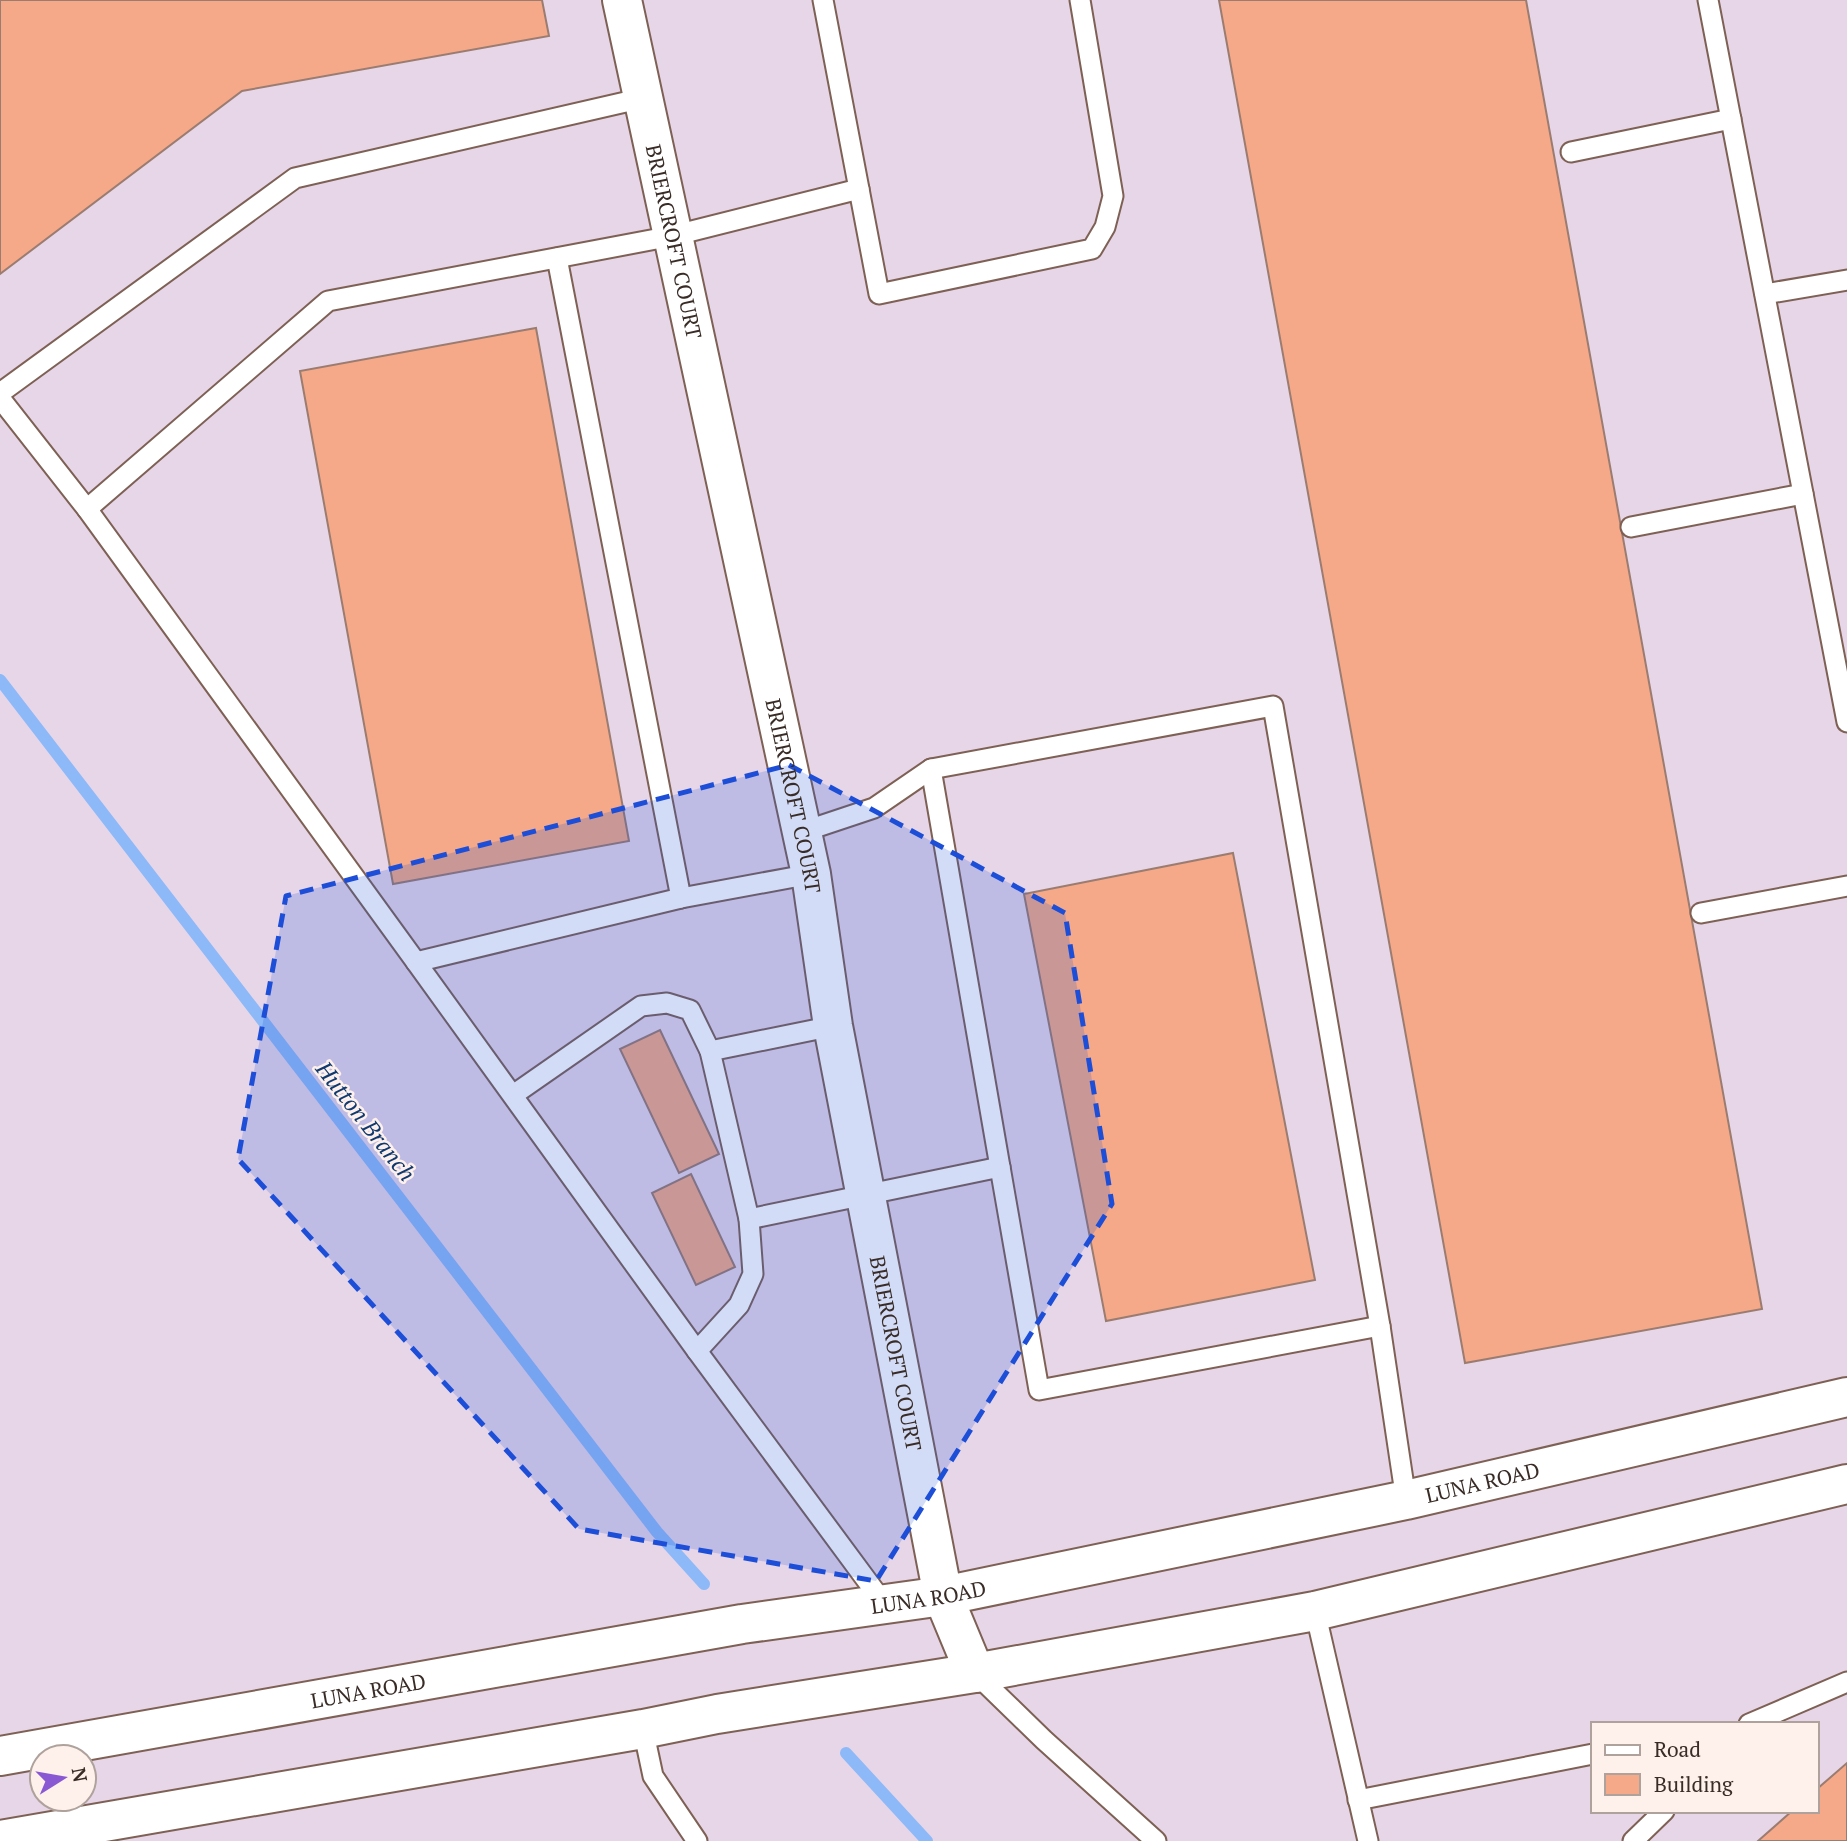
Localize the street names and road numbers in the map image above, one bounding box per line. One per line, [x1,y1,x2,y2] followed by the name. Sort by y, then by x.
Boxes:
[640,142,709,341] street label: BRIERCROFT COURT
[759,696,828,895] street label: BRIERCROFT COURT
[864,1253,929,1453] street label: BRIERCROFT COURT
[1423,1455,1542,1509] street label: LUNA ROAD
[869,1573,989,1620] street label: LUNA ROAD
[308,1667,428,1714] street label: LUNA ROAD

